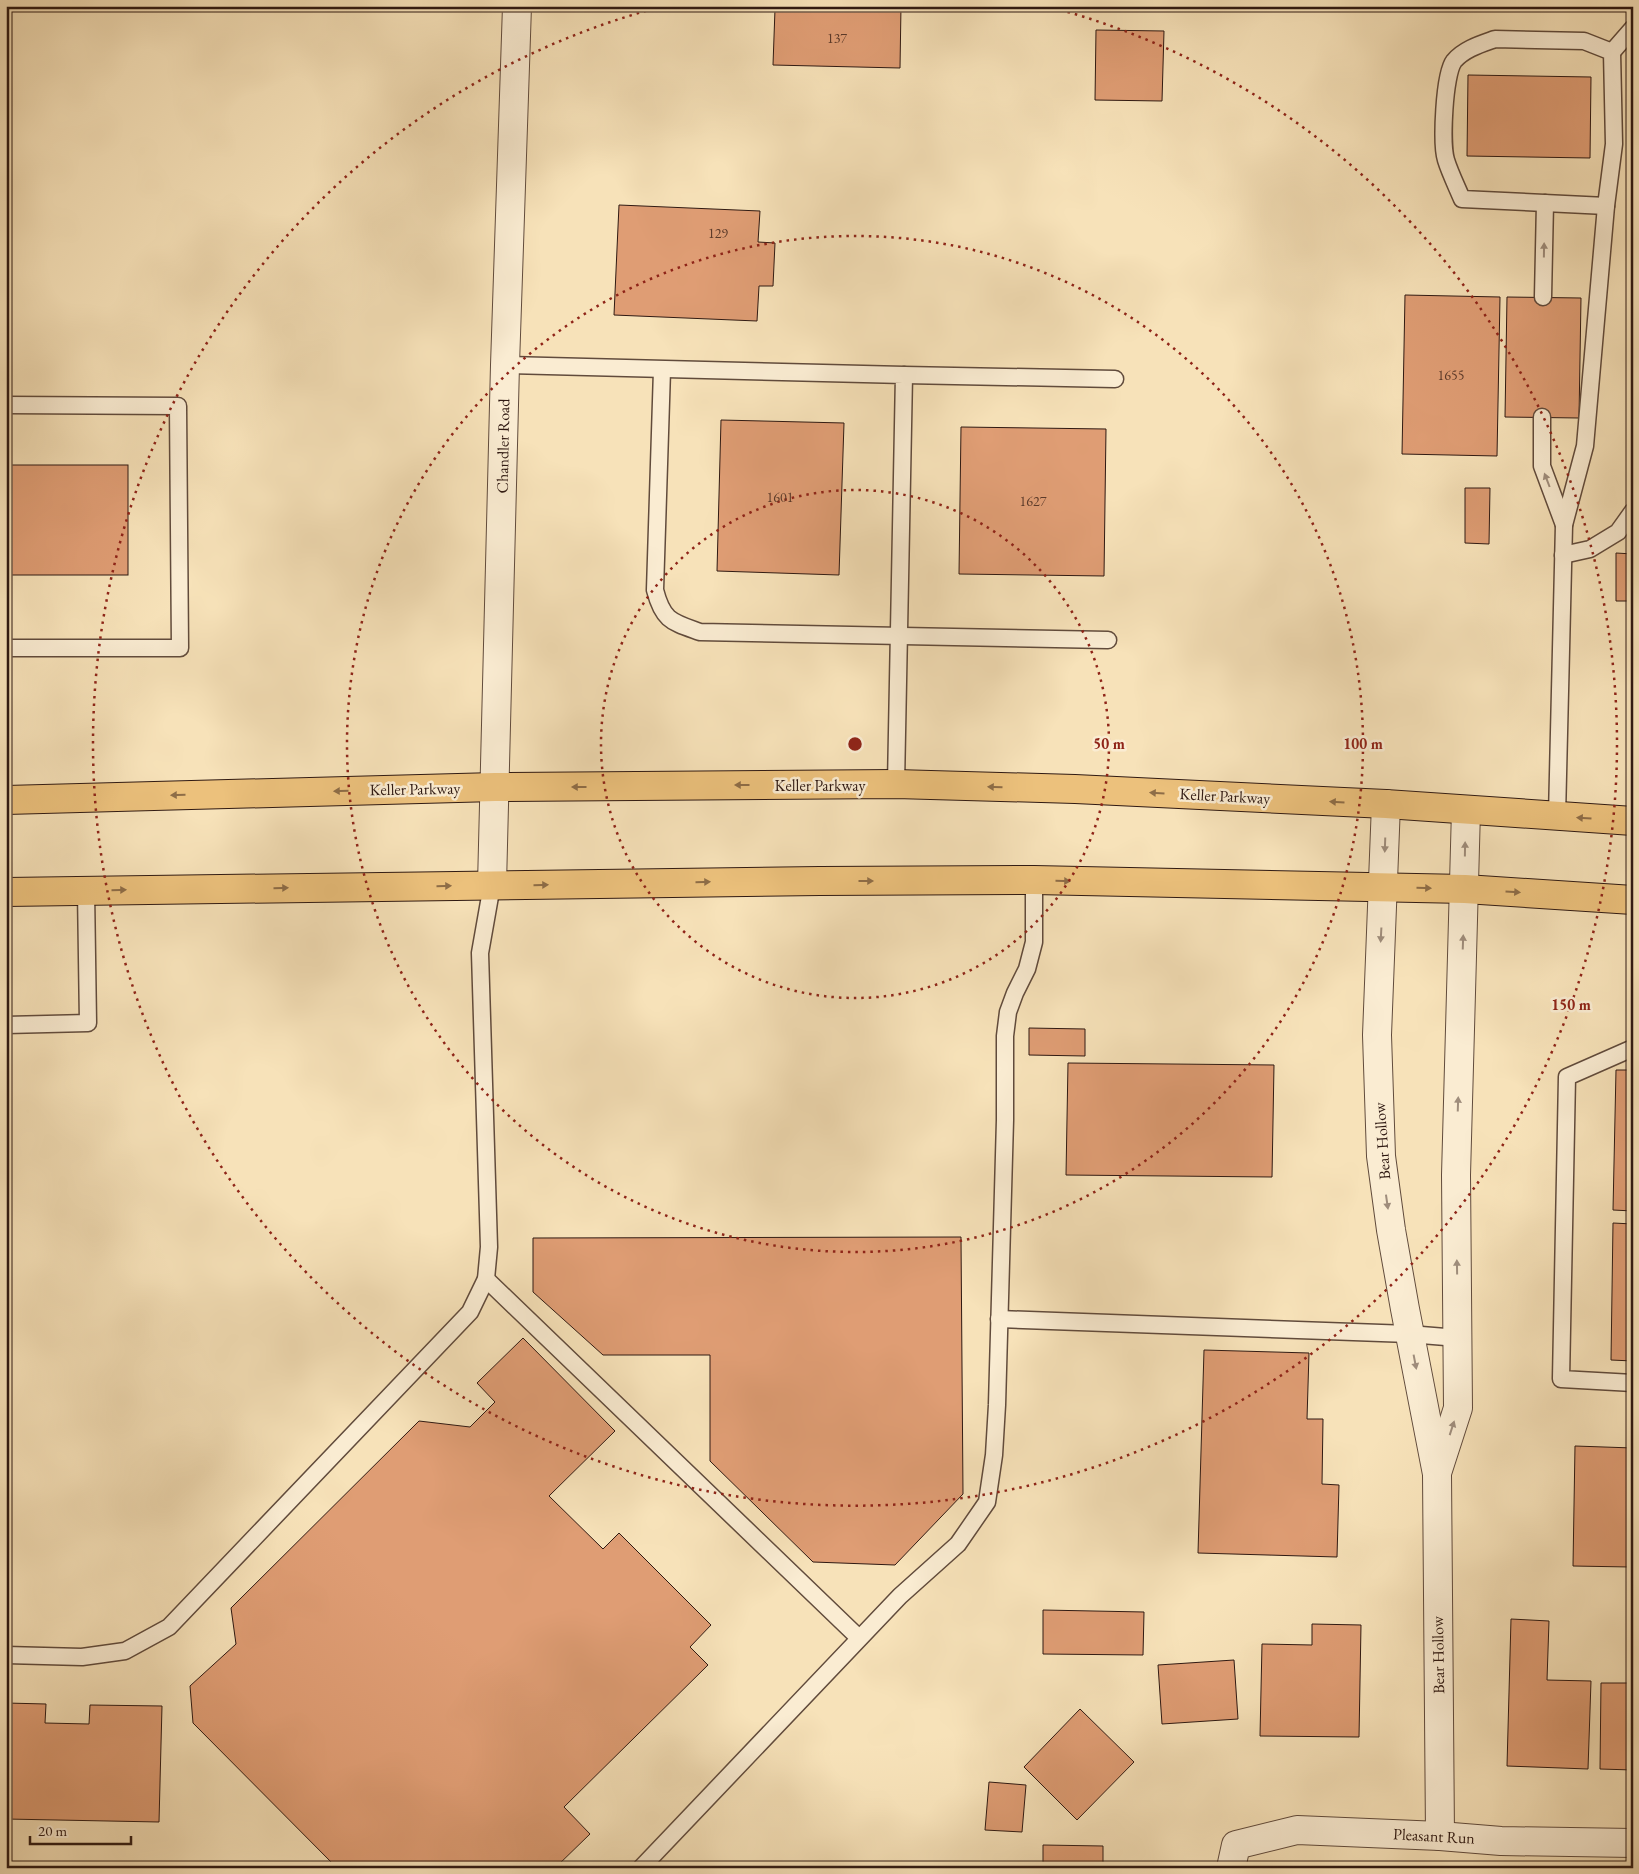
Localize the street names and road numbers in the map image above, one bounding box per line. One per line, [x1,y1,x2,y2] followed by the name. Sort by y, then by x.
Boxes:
[492,398,514,493] street label: Chandler Road
[775,775,866,796] street label: Keller Parkway
[369,778,462,800] street label: Keller Parkway
[1179,783,1272,809] street label: Keller Parkway
[1369,1101,1395,1180] street label: Bear Hollow
[1427,1615,1449,1694] street label: Bear Hollow
[1393,1823,1476,1849] street label: Pleasant Run

